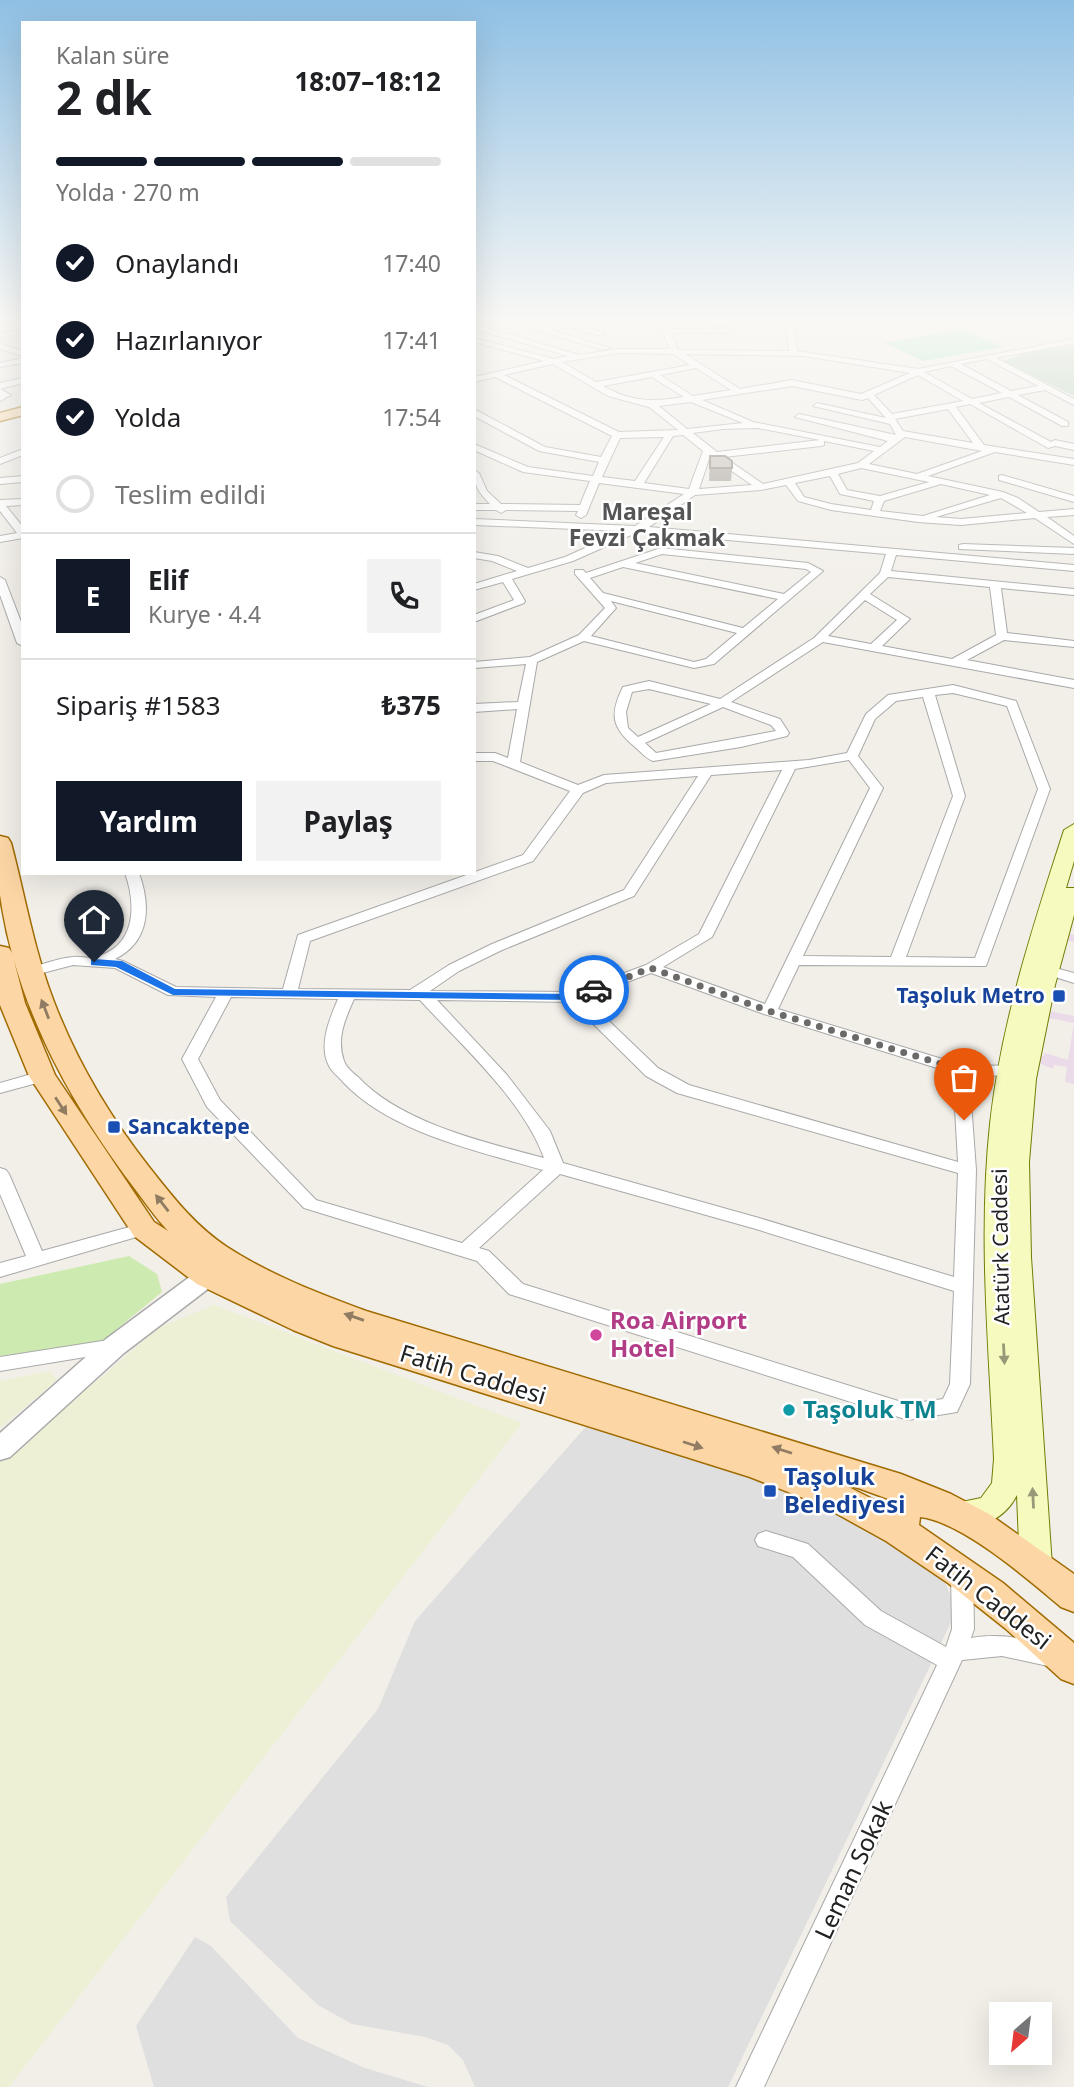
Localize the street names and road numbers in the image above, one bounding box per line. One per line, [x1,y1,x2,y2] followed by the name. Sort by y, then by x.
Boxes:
[985,1168,1015,1326] street label: Atatürk Caddesi
[396,1336,551,1411] street label: Fatih Caddesi
[919,1537,1059,1656] street label: Fatih Caddesi
[806,1794,899,1944] street label: Leman Sokak

